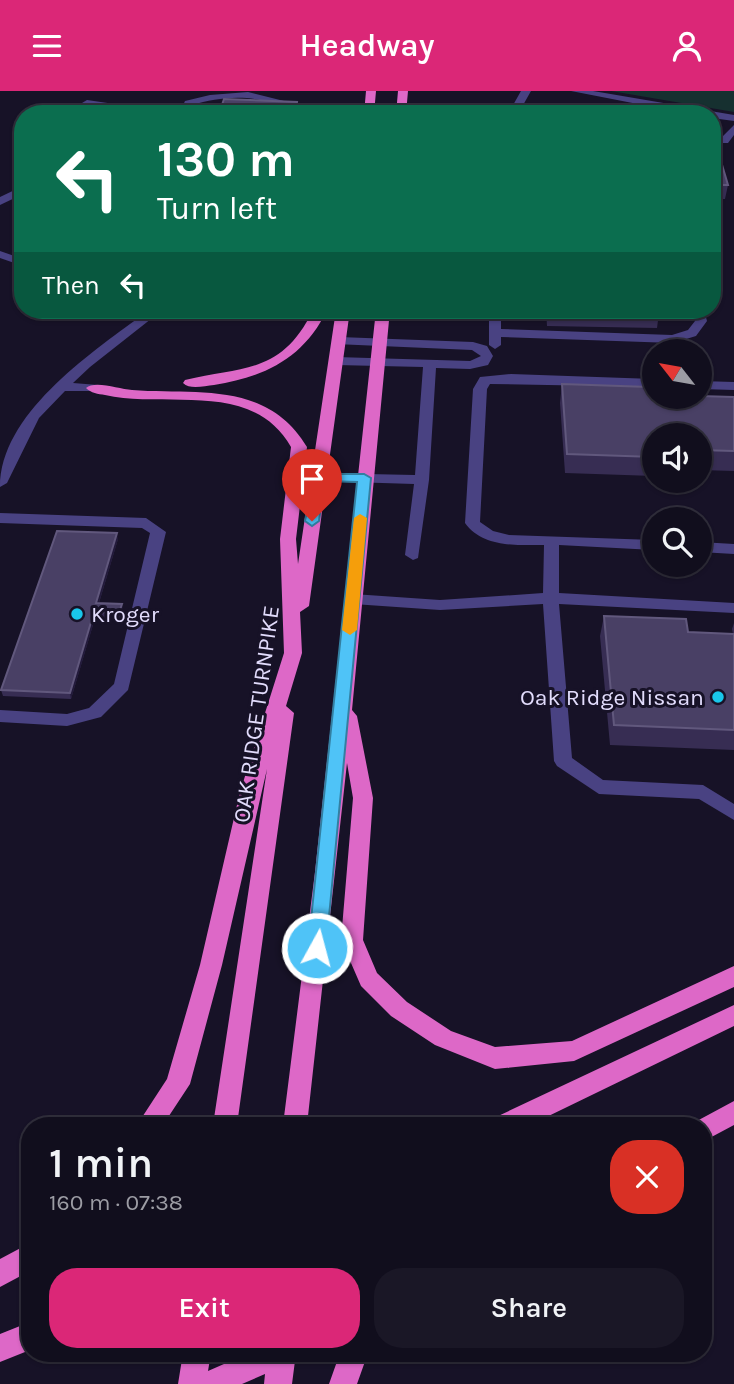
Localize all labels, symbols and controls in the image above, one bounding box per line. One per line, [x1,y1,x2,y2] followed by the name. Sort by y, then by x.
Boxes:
[28,27,66,65] icon: menu
[299,27,435,64] text: Headway
[668,27,706,65] icon: person
[157,131,295,188] text: 130 m
[42,133,133,224] icon: left
[157,190,277,227] text: Turn left
[114,266,152,304] icon: left
[42,270,100,301] text: Then
[642,339,712,409] north arrow
[642,339,712,577] map controls
[642,423,712,493] button: sound
[282,449,342,521] pin
[293,460,331,498] icon: arrive
[642,507,712,577] button: search
[91,601,160,628] place label: Kroger
[228,604,285,824] street label: OAK RIDGE TURNPIKE
[69,606,85,622] marker: Kroger
[520,684,704,711] place label: Oak Ridge Nissan
[710,689,726,705] marker: Oak Ridge Nissan
[280,911,354,985] position arrow
[49,1138,153,1188] text: 1 min
[610,1140,684,1214] button: close
[49,1189,183,1216] text: 160 m · 07:38
[49,1268,360,1348] button: Exit
[374,1268,684,1348] button: Share

